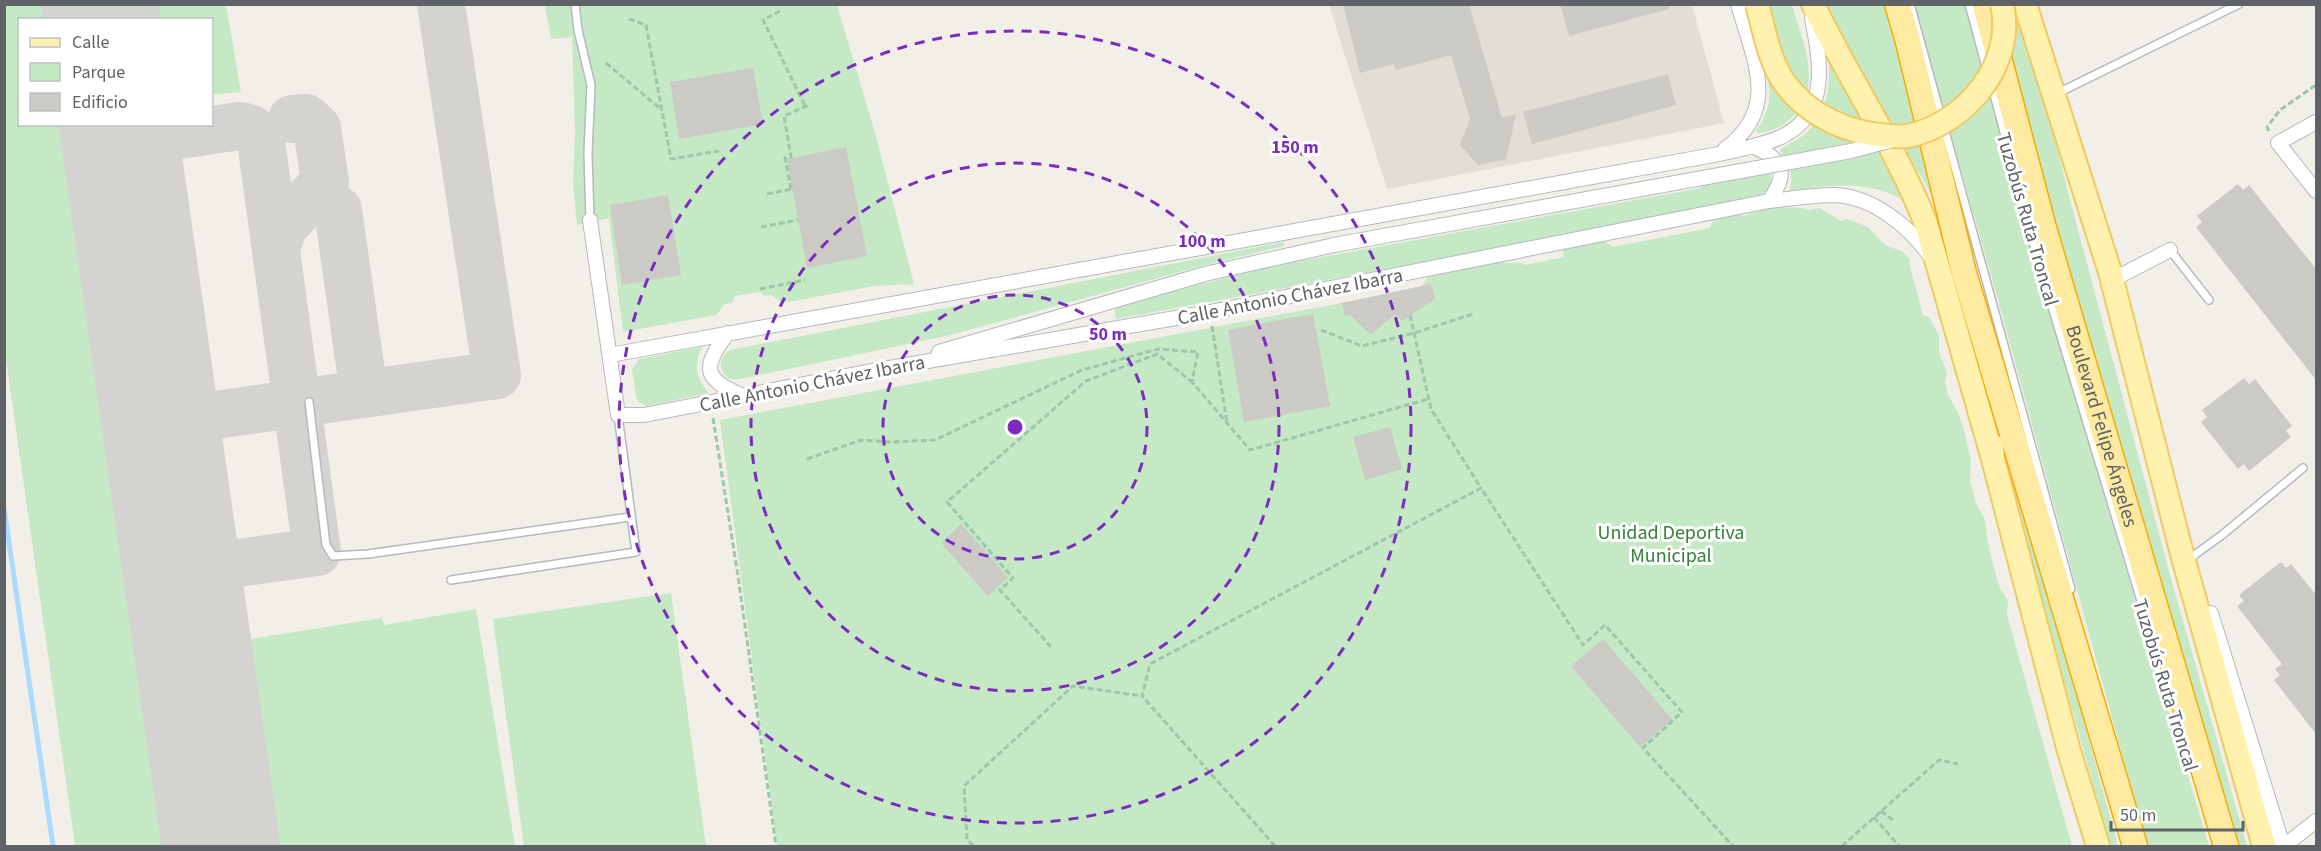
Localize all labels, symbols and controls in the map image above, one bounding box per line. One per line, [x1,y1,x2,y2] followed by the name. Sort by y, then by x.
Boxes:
[18,18,213,126] legend
[72,30,110,55] text: Calle
[72,60,125,85] text: Parque
[72,90,128,115] text: Edificio
[1989,129,2065,309] street label: Tuzobús Ruta Troncal
[1271,135,1319,160] text: 150 m
[1178,229,1226,254] text: 100 m
[1175,261,1405,333] street label: Calle Antonio Chávez Ibarra
[1089,322,1127,347] text: 50 m
[2058,322,2144,531] street label: Boulevard Felipe Ángeles
[697,348,927,420] street label: Calle Antonio Chávez Ibarra
[1005,417,1025,437] centre of rings
[1598,519,1744,570] park label: Unidad Deportiva Municipal
[2125,595,2205,775] street label: Tuzobús Ruta Troncal
[2111,794,2243,832] scale bar
[2120,803,2156,828] text: 50 m

